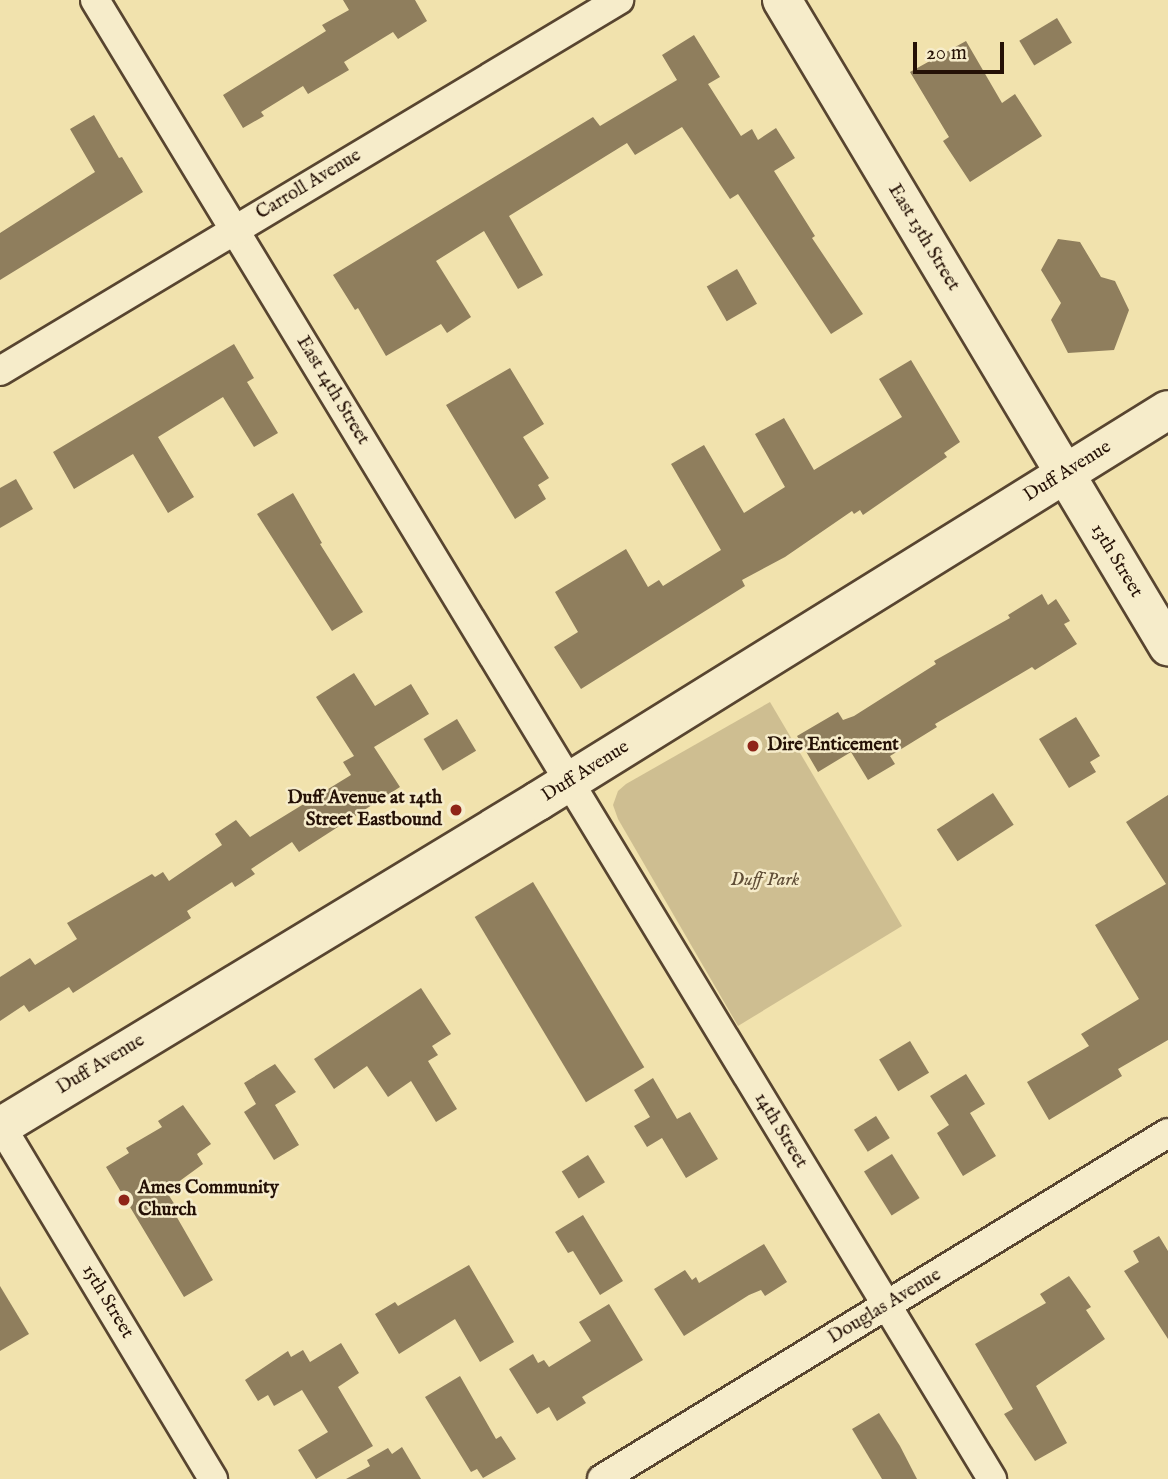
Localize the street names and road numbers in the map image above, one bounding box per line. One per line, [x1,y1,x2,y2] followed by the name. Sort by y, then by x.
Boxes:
[252,145,366,225] street label: Carroll Avenue
[882,180,964,296] street label: East 13th Street
[291,332,373,450] street label: East 14th Street
[1020,436,1116,508] street label: Duff Avenue
[1085,520,1147,602] street label: 13th Street
[538,736,634,808] street label: Duff Avenue
[53,1030,149,1100] street label: Duff Avenue
[748,1089,812,1173] street label: 14th Street
[76,1261,138,1343] street label: 15th Street
[824,1264,946,1350] street label: Douglas Avenue

